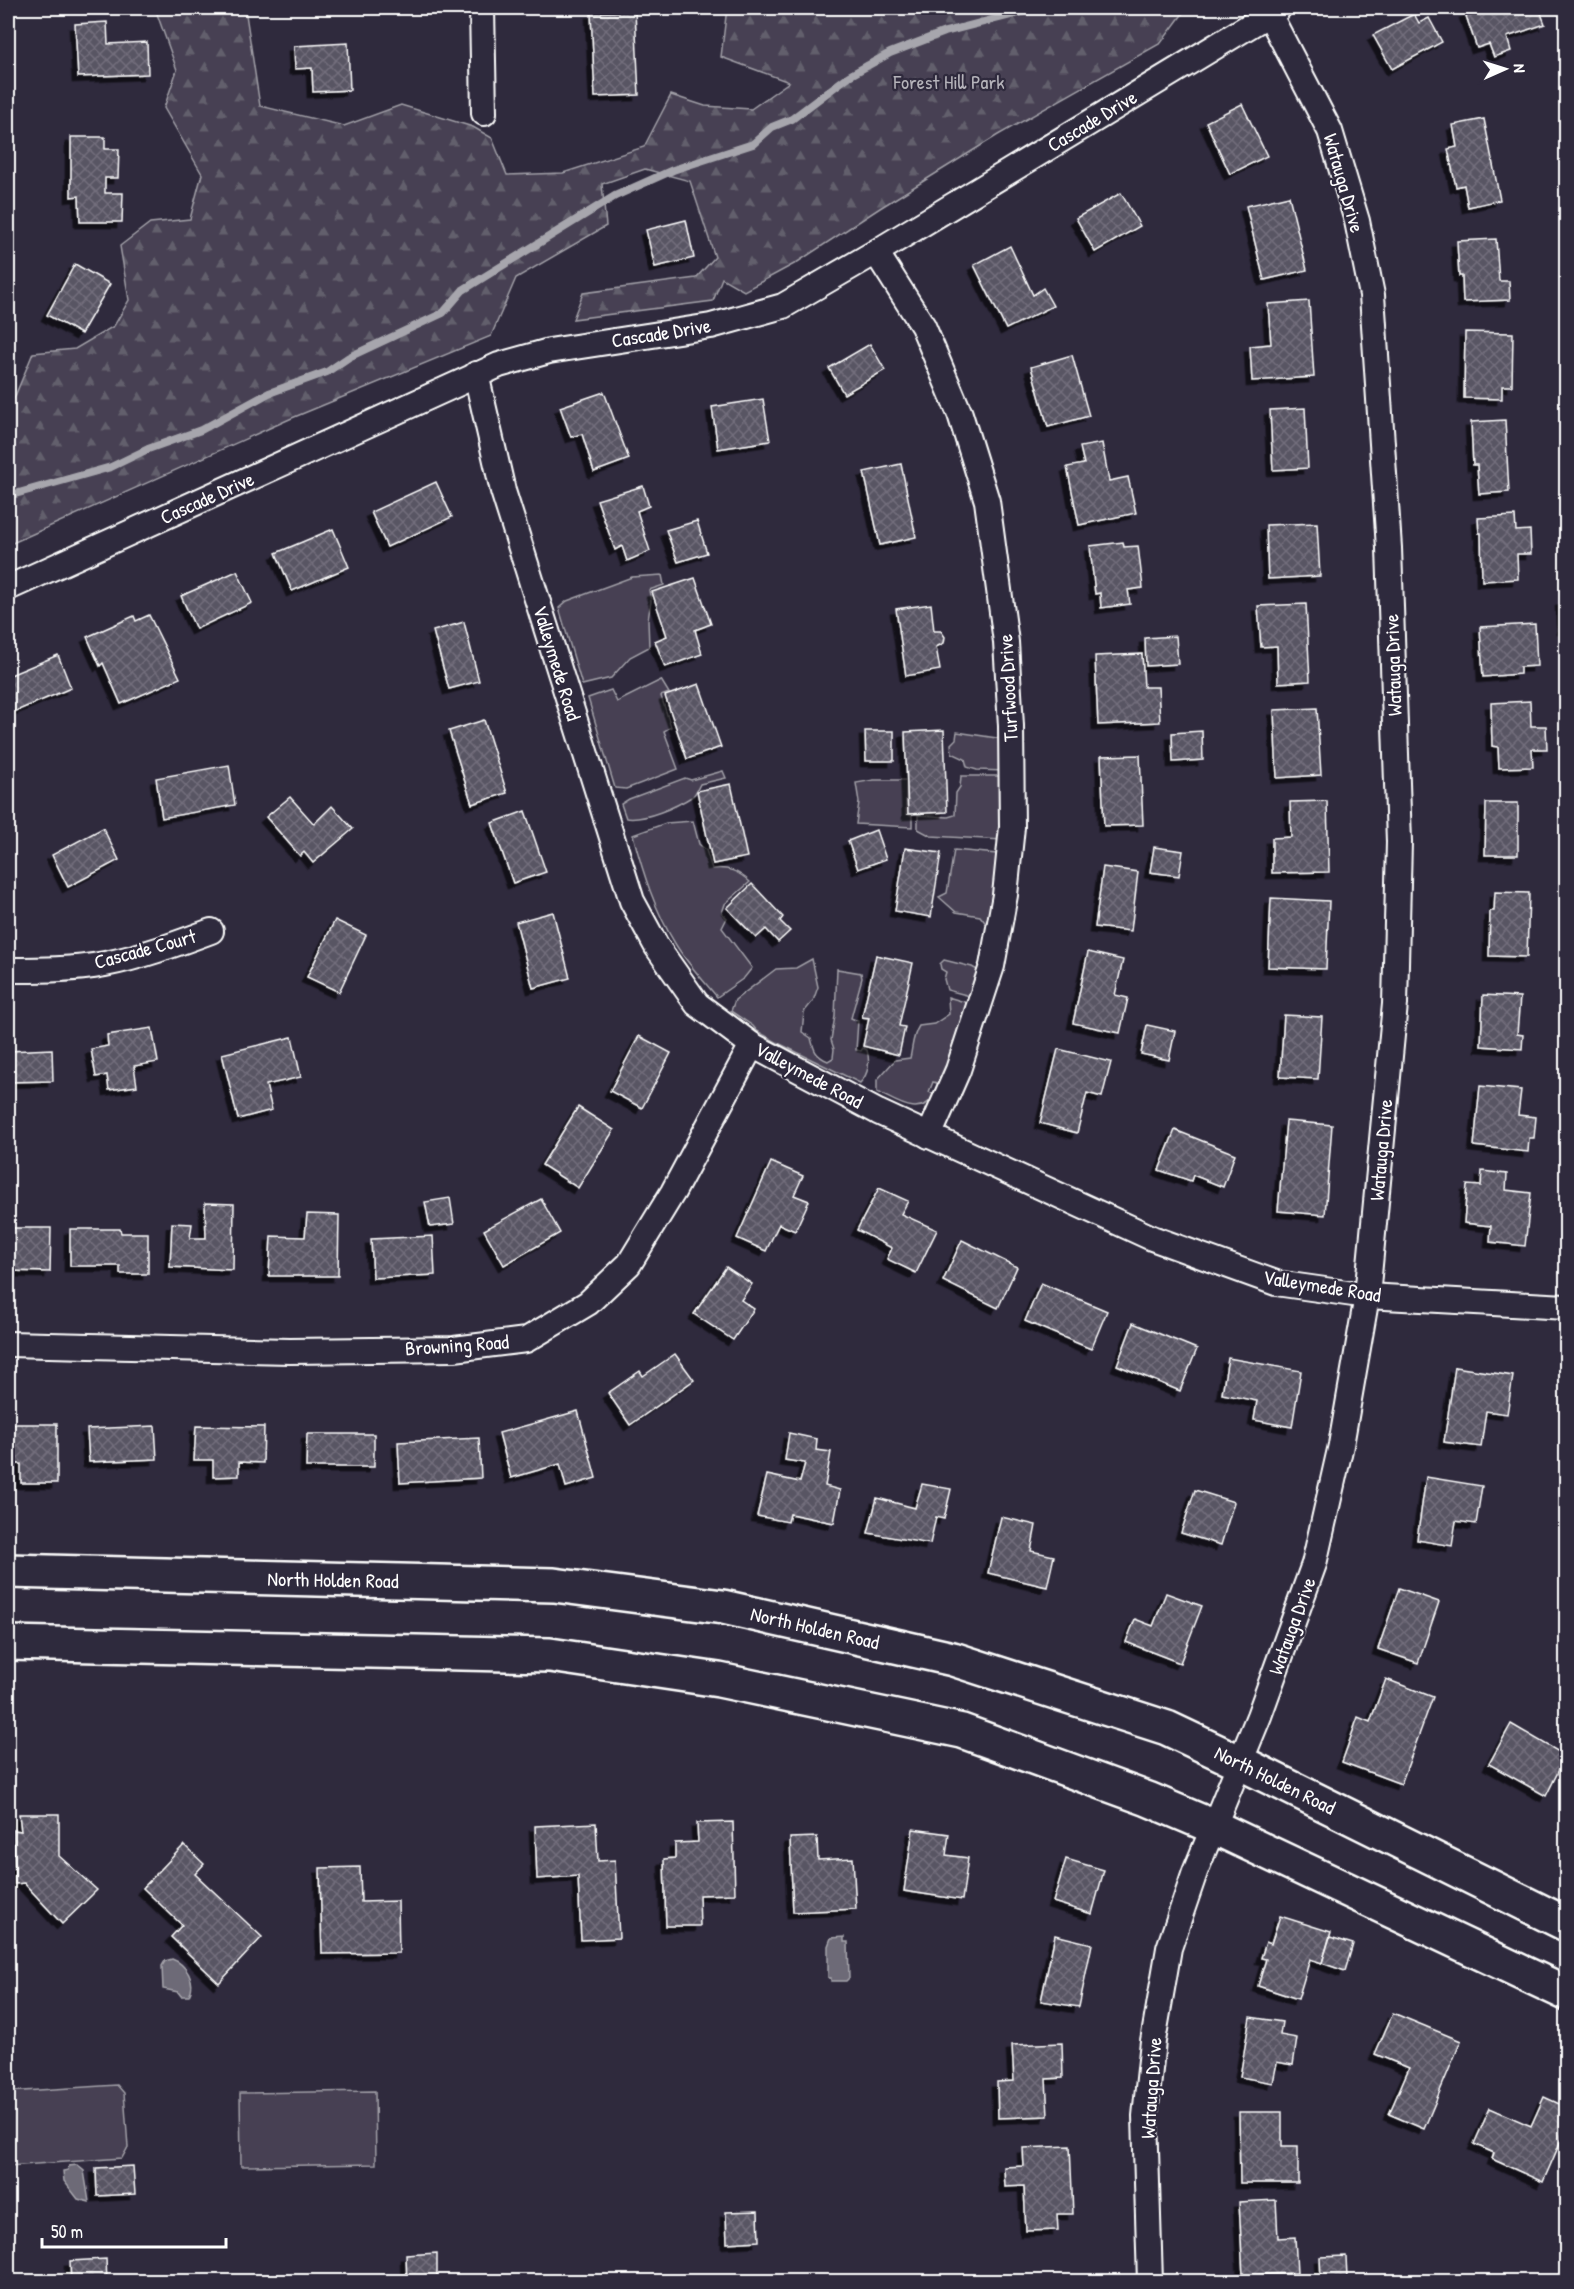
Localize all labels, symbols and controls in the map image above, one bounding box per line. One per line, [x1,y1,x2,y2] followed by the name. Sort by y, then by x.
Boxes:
[1475,39,1535,99] north arrow
[1509,63,1531,74] text: N
[893,68,1004,95] park label: Forest Hill Park
[1042,83,1142,158] street label: Cascade Drive
[1317,130,1372,236] street label: Watauga Drive
[609,311,713,354] street label: Cascade Drive
[156,465,258,530] street label: Cascade Drive
[527,602,588,724] street label: Valleymede Road
[1377,614,1408,716] street label: Watauga Drive
[991,634,1024,742] street label: Turfwood Drive
[91,922,200,975] street label: Cascade Court
[750,1035,868,1114] street label: Valleymede Road
[1363,1098,1398,1202] street label: Watauga Drive
[1261,1263,1383,1308] street label: Valleymede Road
[404,1327,510,1362] street label: Browning Road
[267,1565,399,1594] street label: North Holden Road
[1261,1573,1322,1678] street label: Watauga Drive
[748,1600,882,1655] street label: North Holden Road
[1210,1739,1340,1821] street label: North Holden Road
[1133,2036,1168,2140] street label: Watauga Drive
[42,2211,226,2249] scale bar
[51,2219,83,2244] text: 50 m

